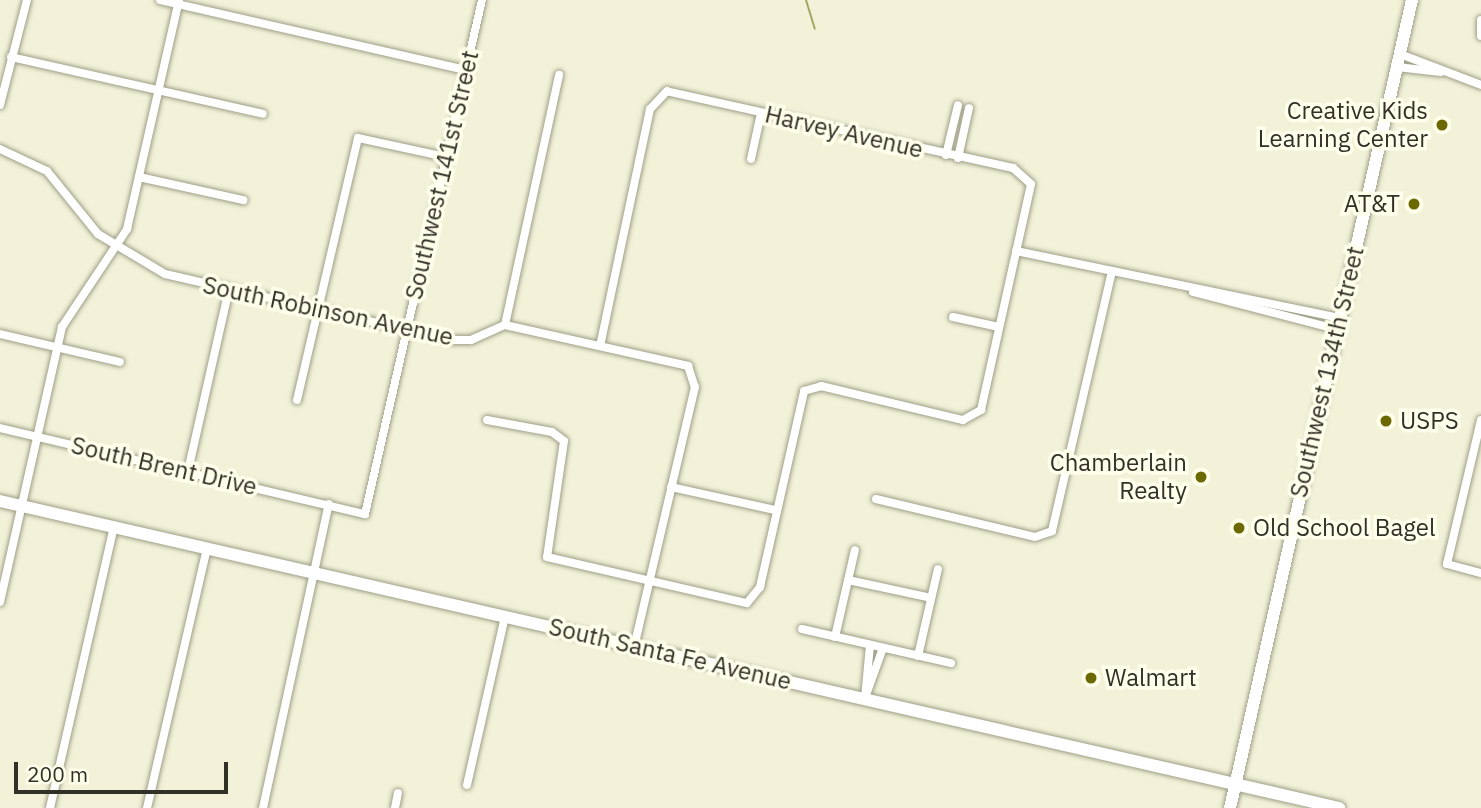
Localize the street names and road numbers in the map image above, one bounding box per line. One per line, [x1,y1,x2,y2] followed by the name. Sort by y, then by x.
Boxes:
[399,48,485,302] street label: Southwest 141st Street
[762,100,926,164] street label: Harvey Avenue
[1284,244,1370,500] street label: Southwest 134th Street
[200,270,456,352] street label: South Robinson Avenue
[68,431,260,501] street label: South Brent Drive
[546,612,794,696] street label: South Santa Fe Avenue

